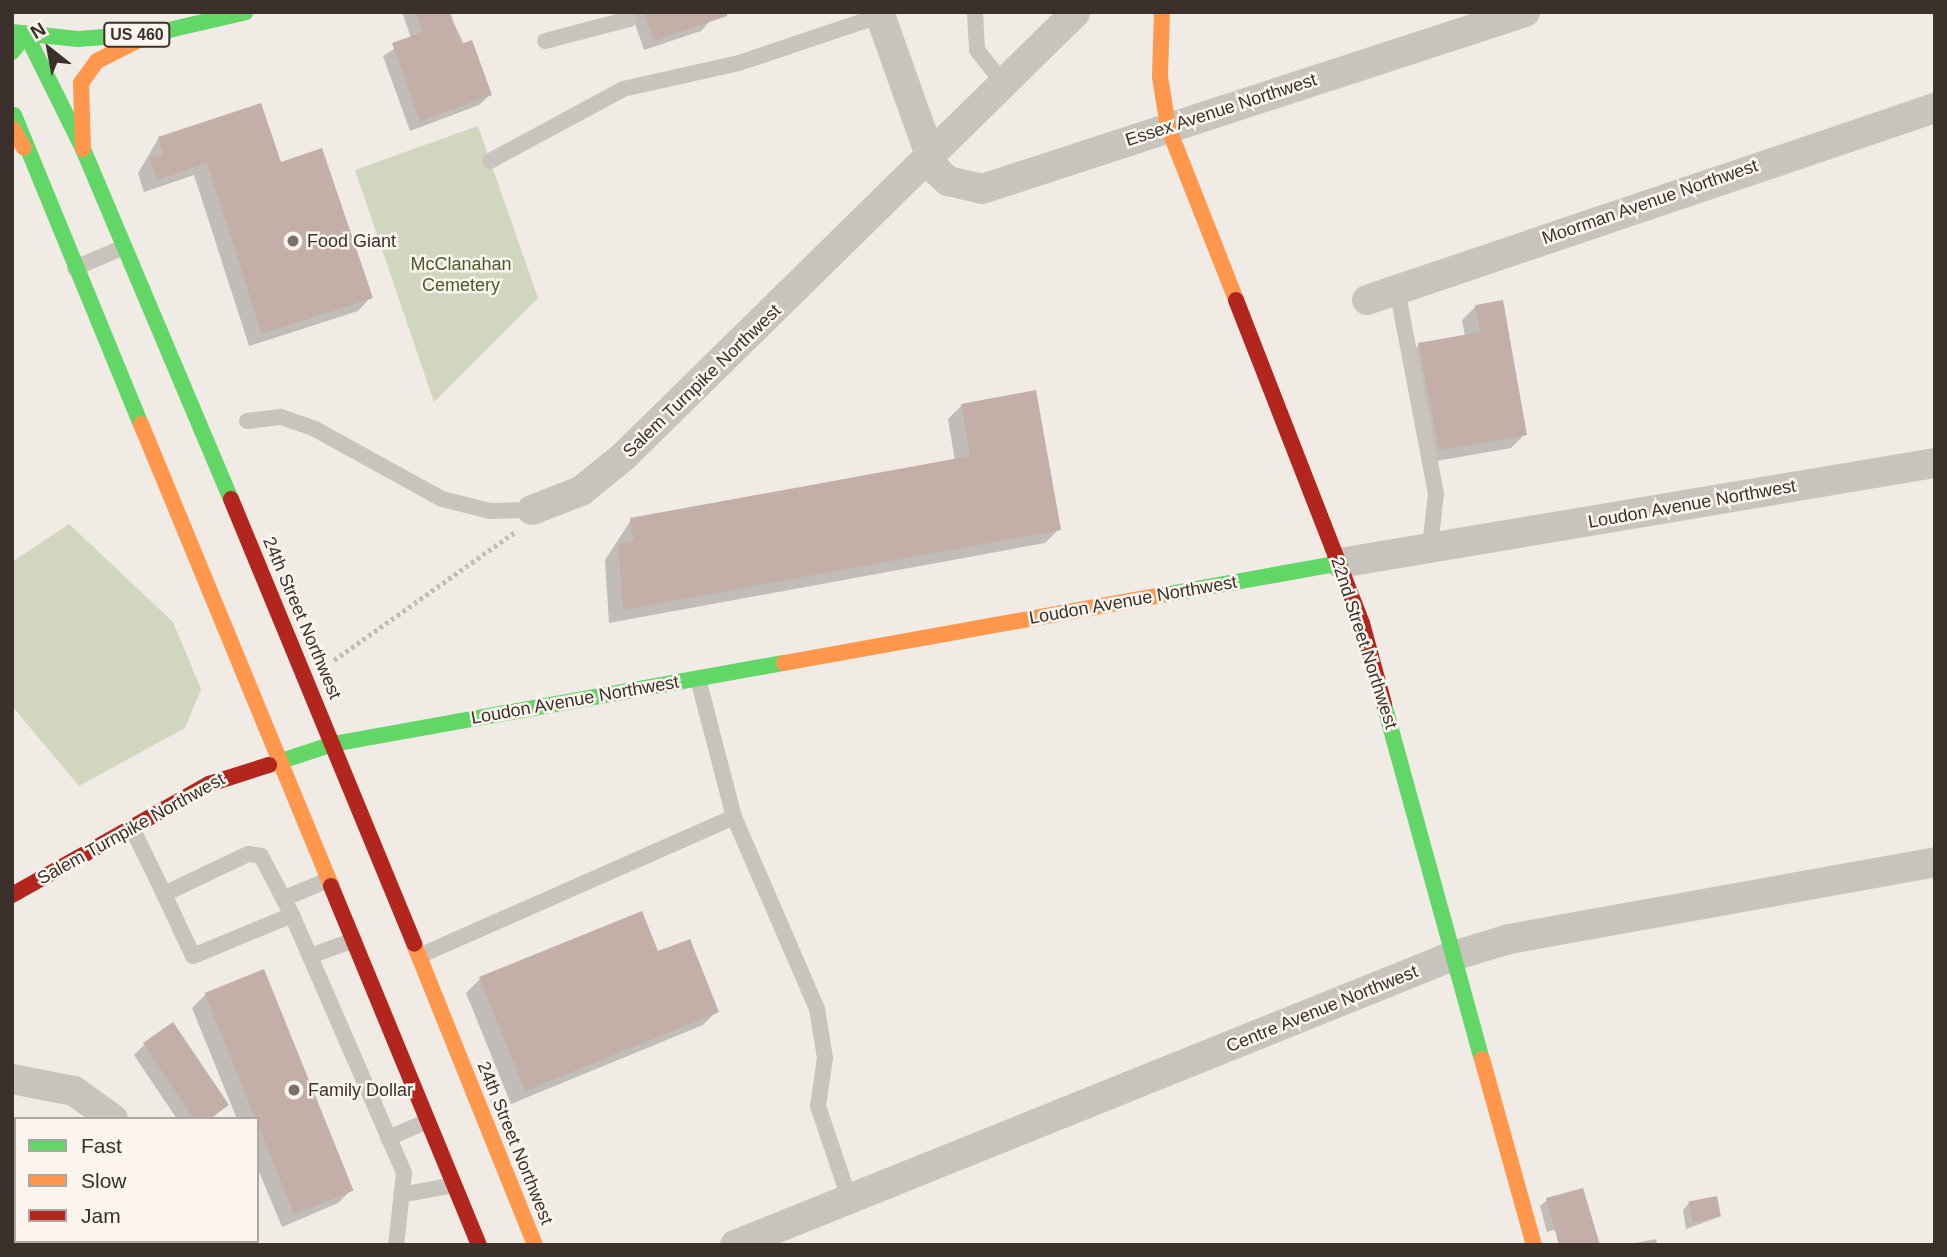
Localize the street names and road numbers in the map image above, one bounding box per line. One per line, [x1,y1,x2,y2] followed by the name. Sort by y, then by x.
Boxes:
[102,22,172,48] road number: US 460
[1122,69,1320,151] street label: Essex Avenue Northwest
[1539,155,1761,249] street label: Moorman Avenue Northwest
[618,300,786,462] street label: Salem Turnpike Northwest
[1586,475,1798,533] street label: Loudon Avenue Northwest
[258,534,346,702] street label: 24th Street Northwest
[1326,554,1402,732] street label: 22nd Street Northwest
[1027,571,1239,629] street label: Loudon Avenue Northwest
[469,671,681,729] street label: Loudon Avenue Northwest
[33,768,229,890] street label: Salem Turnpike Northwest
[1223,960,1421,1058] street label: Centre Avenue Northwest
[472,1058,558,1228] street label: 24th Street Northwest

